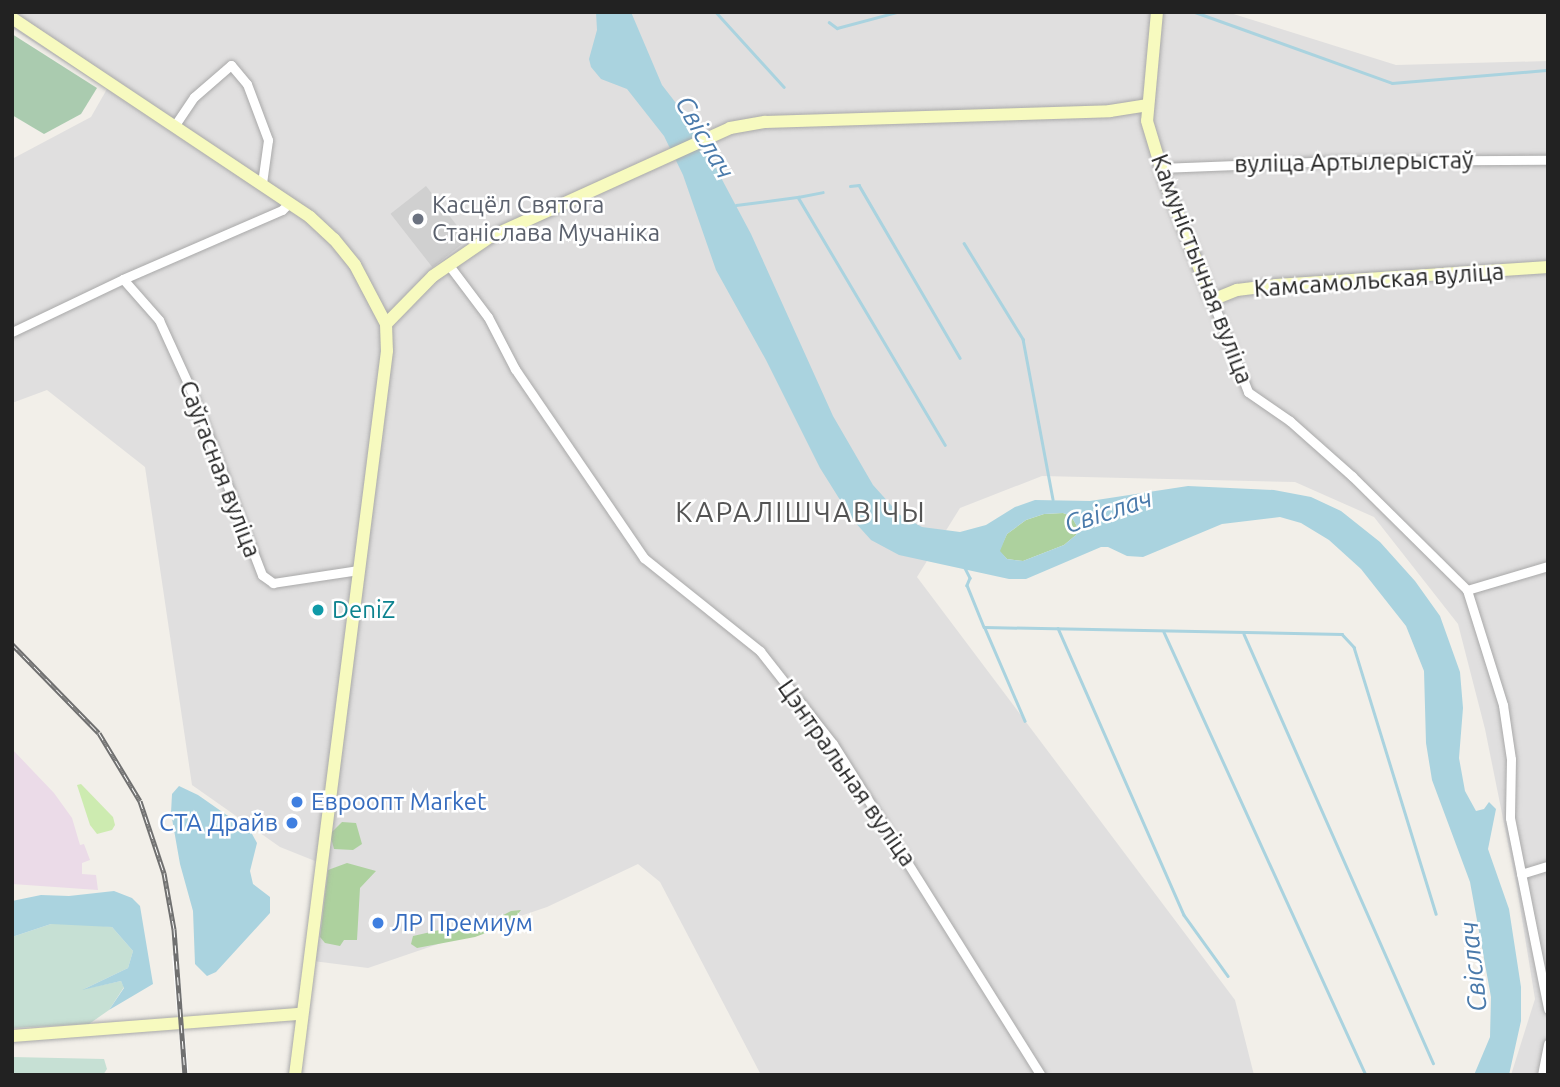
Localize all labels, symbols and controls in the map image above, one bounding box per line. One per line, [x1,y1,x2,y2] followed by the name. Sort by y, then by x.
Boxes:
[669,90,741,184] water label: Свіслач
[1234,146,1474,178] street label: вуліца Артылерыстаў
[1145,150,1259,388] street label: Камуністычная вуліца
[432,191,660,247] place label: Касцёл Святога Станіслава Мучаніка
[410,211,426,227] marker: Касцёл Святога Станіслава Мучаніка
[1253,257,1505,303] street label: Камсамольская вуліца
[173,376,267,562] street label: Саўгасная вуліца
[1060,482,1156,540] water label: Свіслач
[677,495,925,529] district label: КАРАЛІШЧАВІЧЫ
[332,596,395,624] place label: DeniZ
[310,602,326,618] marker: DeniZ
[772,674,922,872] street label: Цэнтральная вуліца
[311,788,486,816] place label: Евроопт Market
[289,794,305,810] marker: Евроопт Market
[159,809,278,837] place label: СТА Драйв
[284,815,300,831] marker: СТА Драйв
[392,909,533,937] place label: ЛР Премиум
[370,915,386,931] marker: ЛР Премиум
[1453,920,1493,1014] water label: Свіслач

